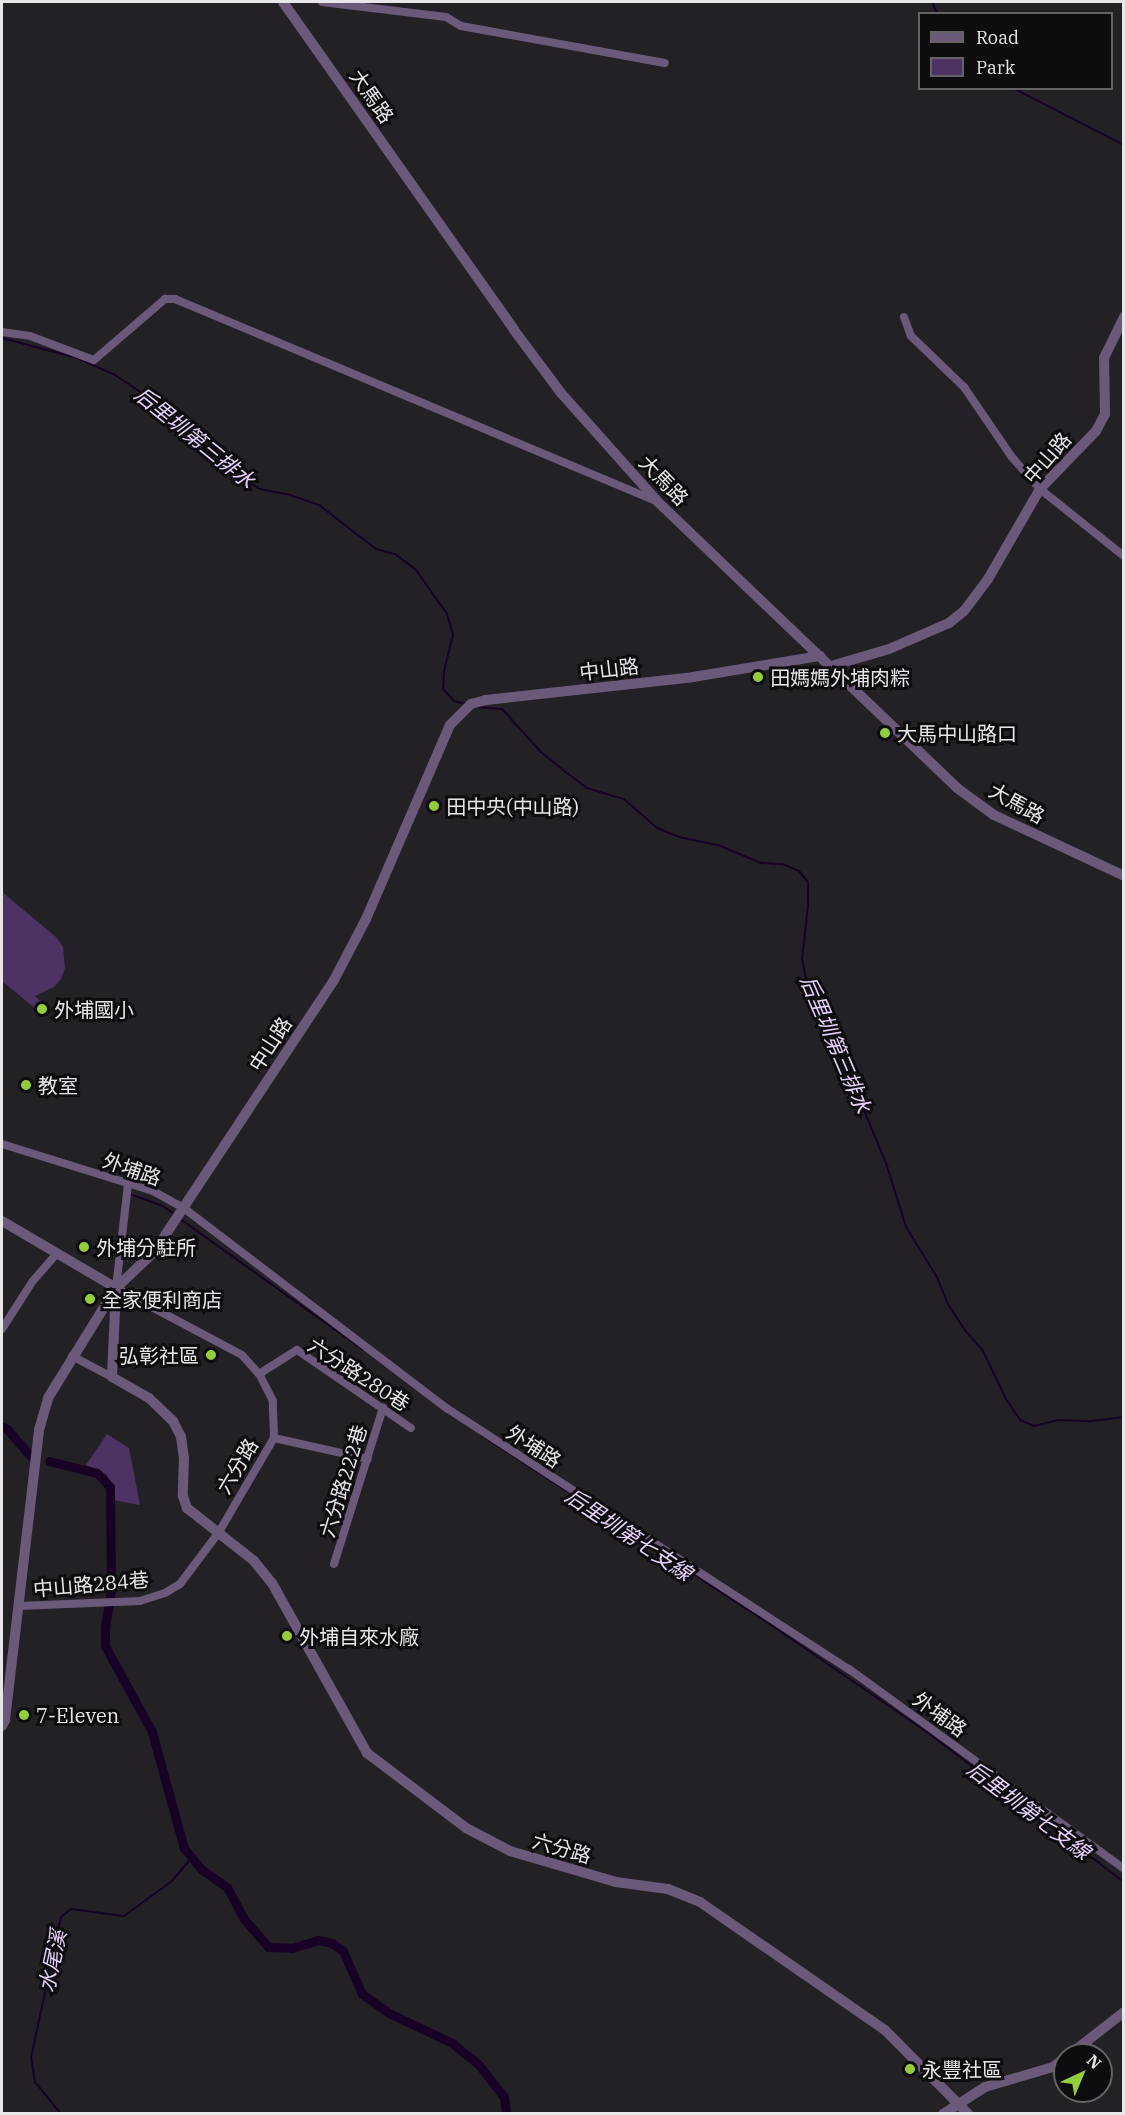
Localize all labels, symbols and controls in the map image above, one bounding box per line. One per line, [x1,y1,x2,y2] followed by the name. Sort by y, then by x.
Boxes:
[918,12,1113,90] legend
[976,26,1019,49] text: Road
[976,56,1015,79] text: Park
[345,65,399,127] street label: 大馬路
[130,381,260,493] water label: 后里圳第三排水
[1018,427,1076,489] street label: 中山路
[635,450,693,510] street label: 大馬路
[578,653,640,685] street label: 中山路
[770,665,910,689] place label: 田媽媽外埔肉粽
[751,670,765,684] marker: 田媽媽外埔肉粽
[897,721,1017,745] place label: 大馬中山路口
[878,726,892,740] marker: 大馬中山路口
[985,778,1049,828] street label: 大馬路
[446,794,579,818] place label: 田中央(中山路)
[427,799,441,813] marker: 田中央(中山路)
[796,971,876,1117] water label: 后里圳第三排水
[54,997,134,1021] place label: 外埔國小
[35,1002,49,1016] marker: 外埔國小
[244,1012,296,1076] street label: 中山路
[38,1073,78,1097] place label: 教室
[19,1078,33,1092] marker: 教室
[100,1148,164,1190] street label: 外埔路
[96,1235,196,1259] place label: 外埔分駐所
[77,1240,91,1254] marker: 外埔分駐所
[102,1287,222,1311] place label: 全家便利商店
[83,1292,97,1306] marker: 全家便利商店
[304,1332,414,1416] street label: 六分路280巷
[119,1343,199,1367] place label: 弘彰社區
[204,1348,218,1362] marker: 弘彰社區
[502,1420,566,1472] street label: 外埔路
[315,1422,371,1540] street label: 六分路222巷
[211,1434,263,1498] street label: 六分路
[561,1482,697,1586] water label: 后里圳第七支線
[32,1567,150,1601] street label: 中山路284巷
[299,1624,419,1648] place label: 外埔自來水廠
[280,1629,294,1643] marker: 外埔自來水廠
[909,1687,971,1741] street label: 外埔路
[36,1703,119,1727] place label: 7-Eleven
[17,1708,31,1722] marker: 7-Eleven
[963,1756,1095,1864] water label: 后里圳第七支線
[530,1828,594,1868] street label: 六分路
[33,1928,71,1994] water label: 水尾溪
[1053,2043,1113,2103] north arrow
[1083,2050,1106,2073] text: N
[922,2057,1002,2081] place label: 永豐社區
[903,2062,917,2076] marker: 永豐社區

